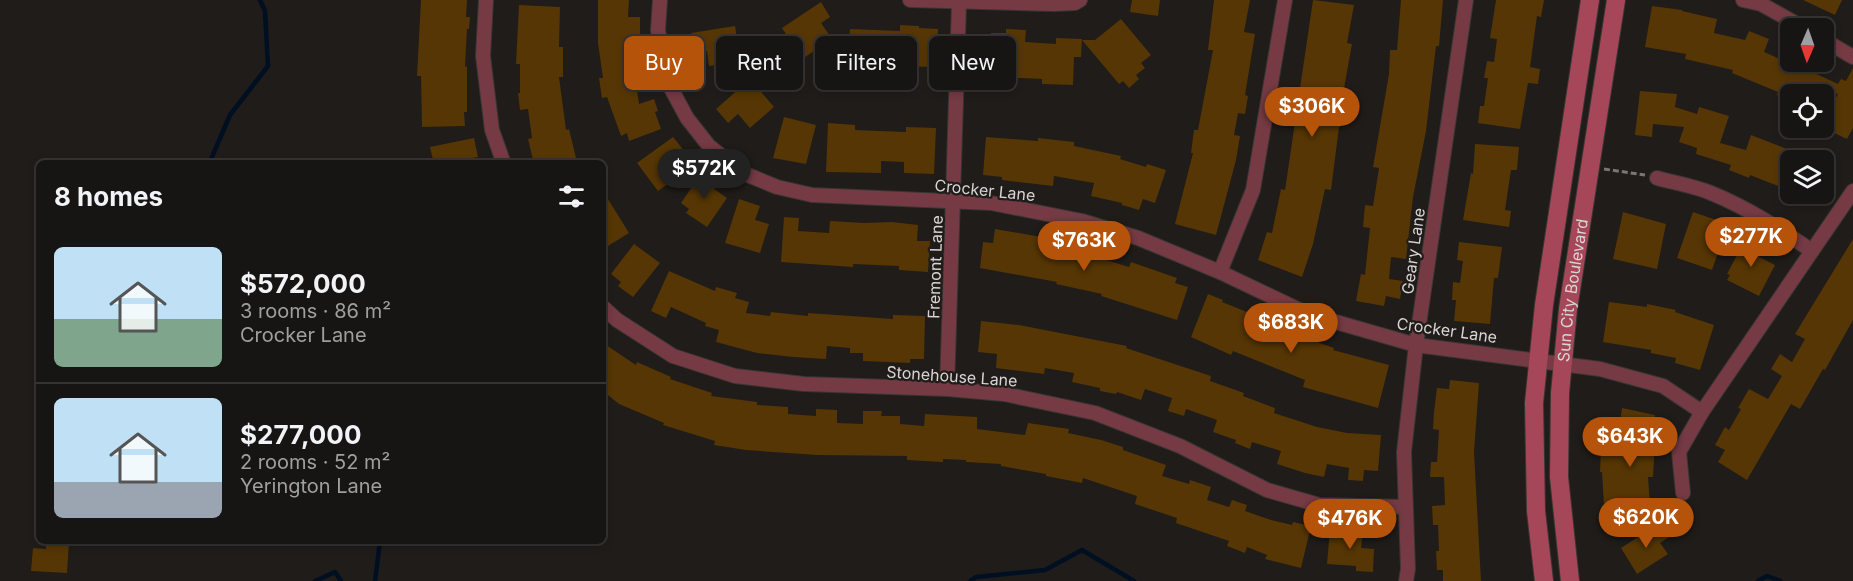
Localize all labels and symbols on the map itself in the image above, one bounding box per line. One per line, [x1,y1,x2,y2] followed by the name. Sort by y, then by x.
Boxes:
[1780,18,1834,72] north arrow
[1270,87,1354,138] pin: $306K
[662,149,746,200] pin: $572K
[934,175,1036,205] street label: Crocker Lane
[1397,207,1429,295] street label: Geary Lane
[923,215,947,319] street label: Fremont Lane
[1553,217,1592,363] street label: Sun City Boulevard
[1709,217,1793,268] pin: $277K
[1042,221,1126,272] pin: $763K
[1249,303,1333,354] pin: $683K
[1395,313,1499,347] street label: Crocker Lane
[886,361,1018,391] street label: Stonehouse Lane
[1588,417,1672,468] pin: $643K
[1604,498,1688,549] pin: $620K
[1308,499,1392,550] pin: $476K

